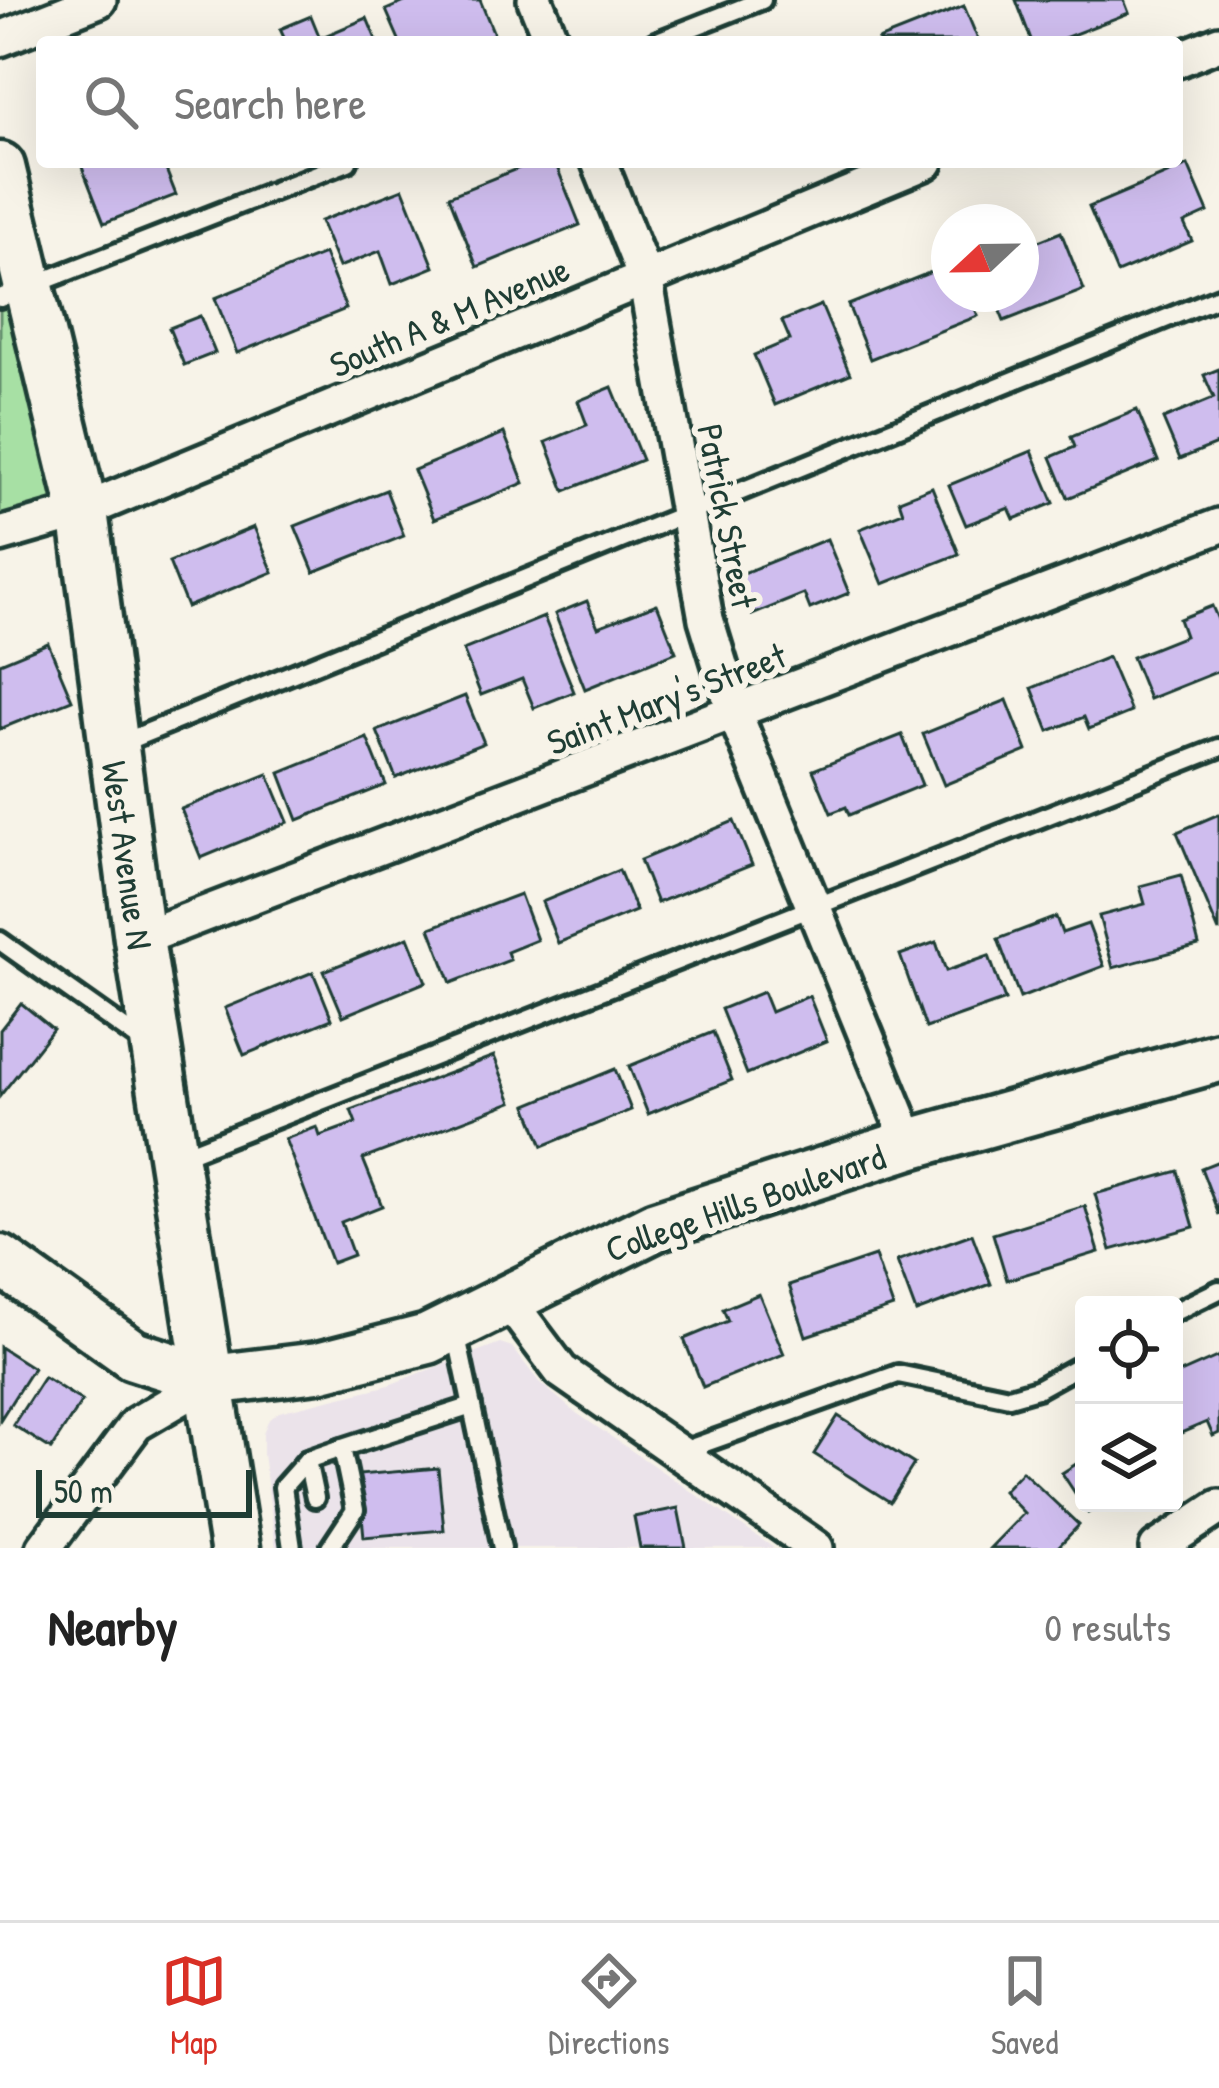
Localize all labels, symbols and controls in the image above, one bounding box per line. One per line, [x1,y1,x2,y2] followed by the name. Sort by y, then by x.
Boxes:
[36,36,1183,168] search box
[78,69,144,135] icon: search
[174,72,366,133] text: Search here
[931,204,1039,312] north arrow
[322,244,576,388] street label: South A & M Avenue
[686,420,770,613] street label: Patrick Street
[540,630,793,766] street label: Saint Mary's Street
[91,758,165,952] street label: West Avenue N
[599,1131,891,1273] street label: College Hills Boulevard
[1075,1296,1183,1512] map controls
[1075,1296,1183,1404] button: locate
[1075,1404,1183,1512] button: layers
[36,1464,252,1517] scale bar
[54,1469,113,1513] text: 50 m
[48,1592,178,1661] text: Nearby
[1045,1600,1171,1653] text: 0 results
[161,1948,227,2064] tab: Map
[548,1948,670,2064] tab: Directions
[991,1948,1058,2064] tab: Saved

